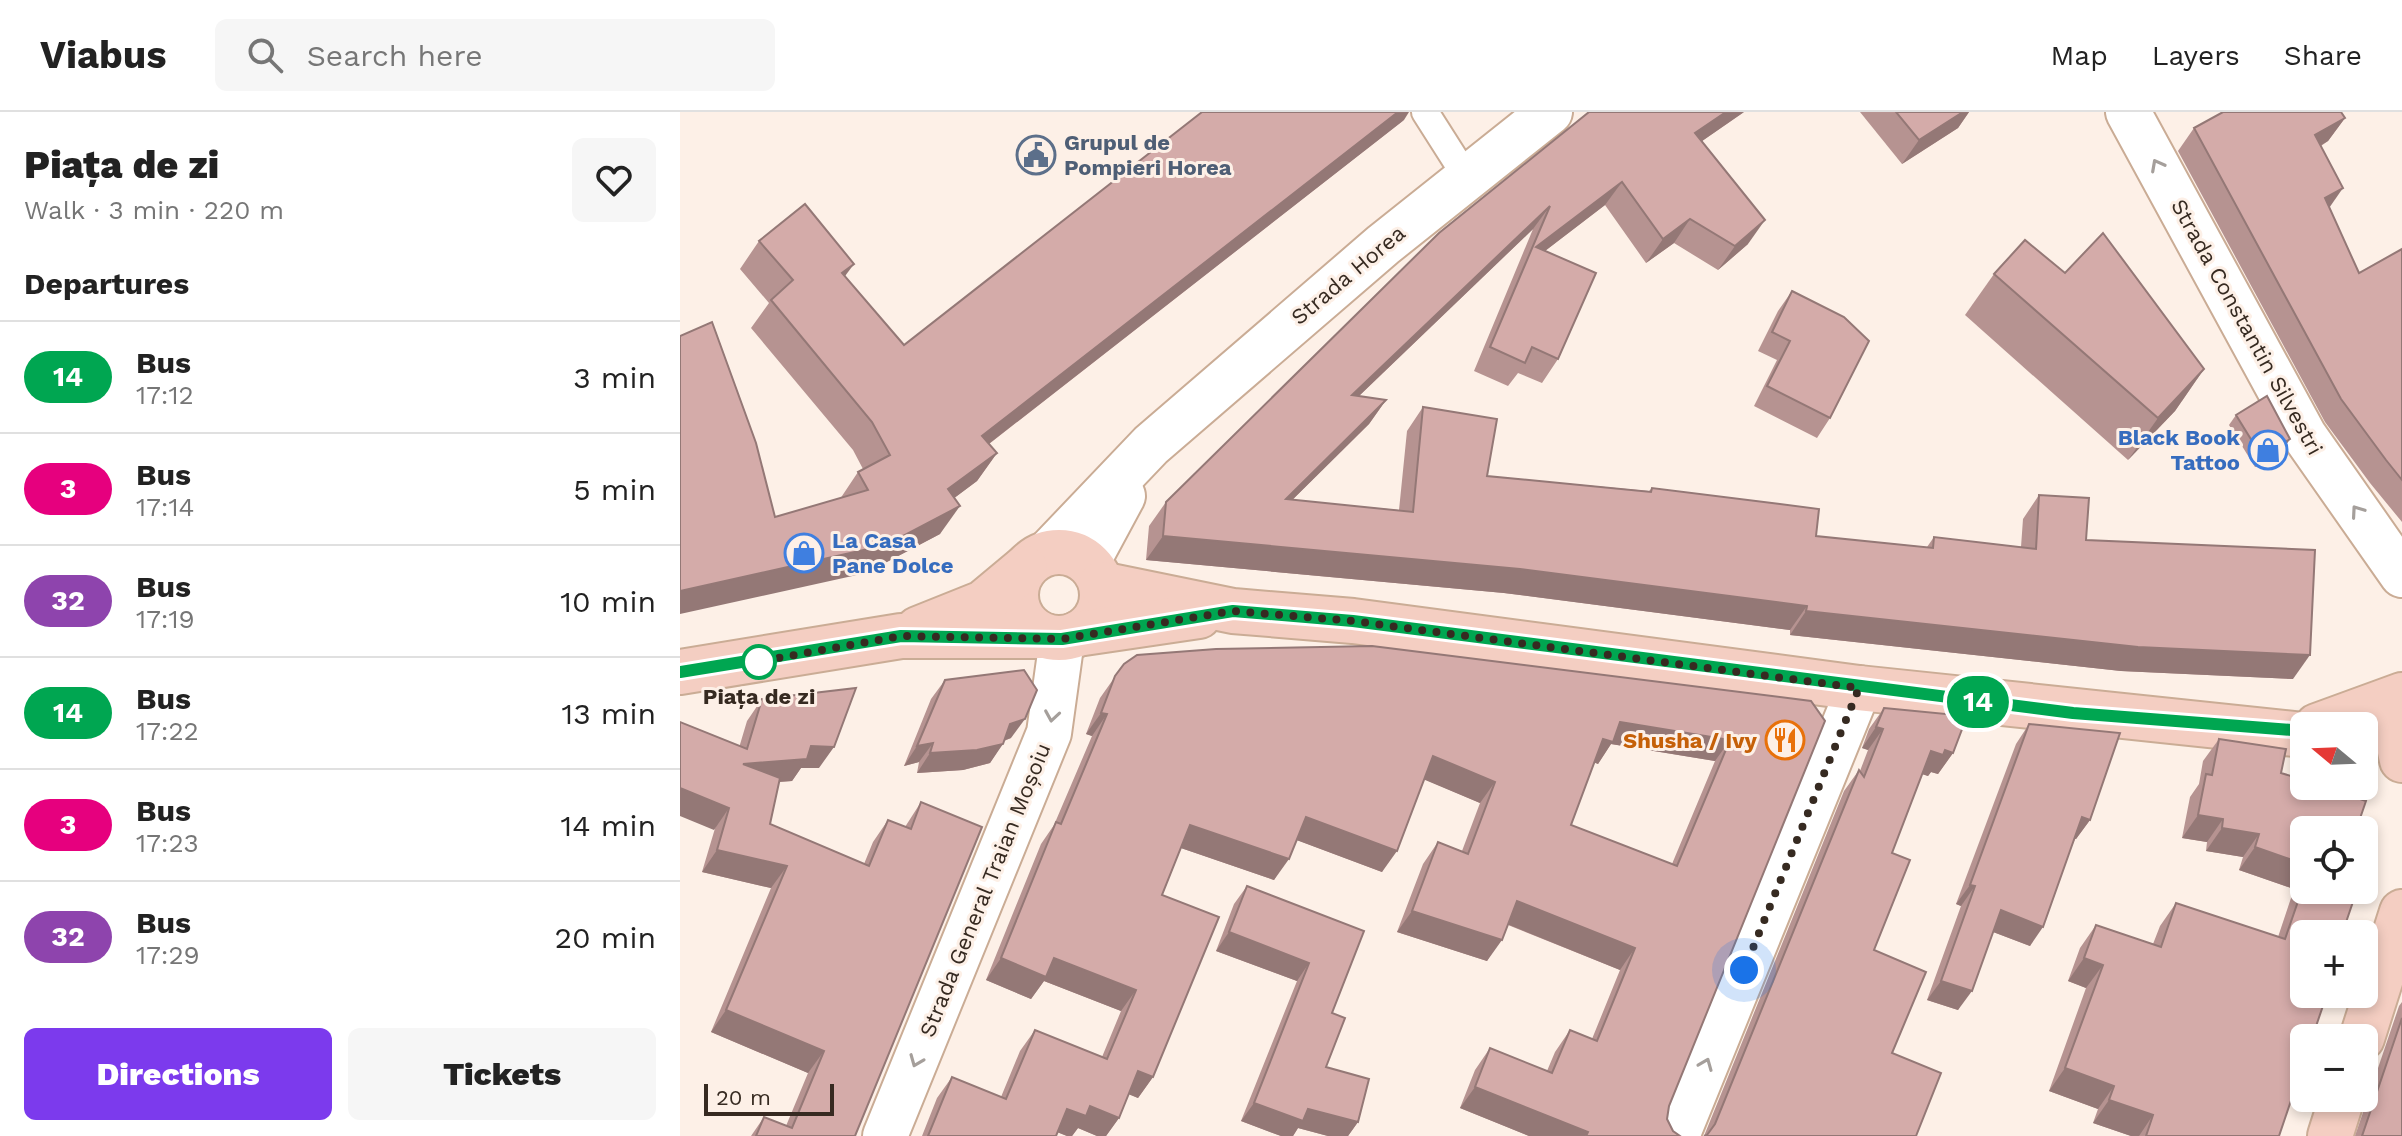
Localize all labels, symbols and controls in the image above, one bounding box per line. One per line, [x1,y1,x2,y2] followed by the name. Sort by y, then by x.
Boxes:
[215,19,775,91] search box
[40,33,167,77] text: Viabus
[243,33,287,77] icon: search
[307,38,482,73] text: Search here
[2051,39,2108,72] text: Map
[2152,39,2240,72] text: Layers
[2284,39,2362,72] text: Share
[1064,130,1232,180] place label: Grupul de Pompieri Horea
[1015,134,1057,176] public building icon: Grupul de Pompieri Horea
[572,138,656,222] button: heart
[24,143,219,187] text: Piața de zi
[2151,160,2167,174] one-way arrow
[24,195,284,225] text: Walk · 3 min · 220 m
[2166,195,2328,459] street label: Strada Constantin Silvestri
[1286,220,1410,330] street label: Strada Horea
[24,266,189,301] text: Departures
[136,345,191,380] text: Bus
[53,360,83,393] text: 14
[573,360,656,395] text: 3 min
[136,380,194,410] text: 17:12
[2118,425,2240,475] place label: Black Book Tattoo
[2247,429,2289,471] shop icon: Black Book Tattoo
[136,457,191,492] text: Bus
[60,472,76,505] text: 3
[573,472,656,507] text: 5 min
[136,492,194,522] text: 17:14
[2352,506,2367,520] one-way arrow
[832,528,954,578] place label: La Casa Pane Dolce
[783,532,825,574] shop icon: La Casa Pane Dolce
[136,569,191,604] text: Bus
[51,584,85,617] text: 32
[560,584,656,619] text: 10 min
[136,604,195,634] text: 17:19
[742,645,776,679] marker: Piața de zi
[1942,676,2014,728] line badge: 14
[136,681,191,716] text: Bus
[703,684,815,709] place label: Piața de zi
[1963,685,1993,718] text: 14
[53,696,83,729] text: 14
[561,696,656,731] text: 13 min
[1044,709,1061,723] one-way arrow
[2290,712,2378,800] north arrow
[2290,712,2378,1112] map controls
[136,716,199,746] text: 17:22
[1764,719,1806,761] restaurant icon: Shusha / Ivy
[1623,728,1758,753] place label: Shusha / Ivy
[914,739,1056,1041] street label: Strada General Traian Moșoiu
[136,793,191,828] text: Bus
[60,808,76,841] text: 3
[561,808,656,843] text: 14 min
[2290,816,2378,904] button: locate
[136,828,199,858] text: 17:23
[136,905,191,940] text: Bus
[51,920,85,953] text: 32
[554,920,656,955] text: 20 min
[2290,920,2378,1008] button: +
[136,940,200,970] text: 17:29
[1724,950,1764,990] your location
[2290,1024,2378,1112] button: −
[24,1028,332,1120] button: Directions
[348,1028,656,1120] button: Tickets
[909,1053,925,1068] one-way arrow
[1696,1058,1713,1072] one-way arrow
[704,1080,834,1116] scale bar
[716,1085,771,1110] text: 20 m

